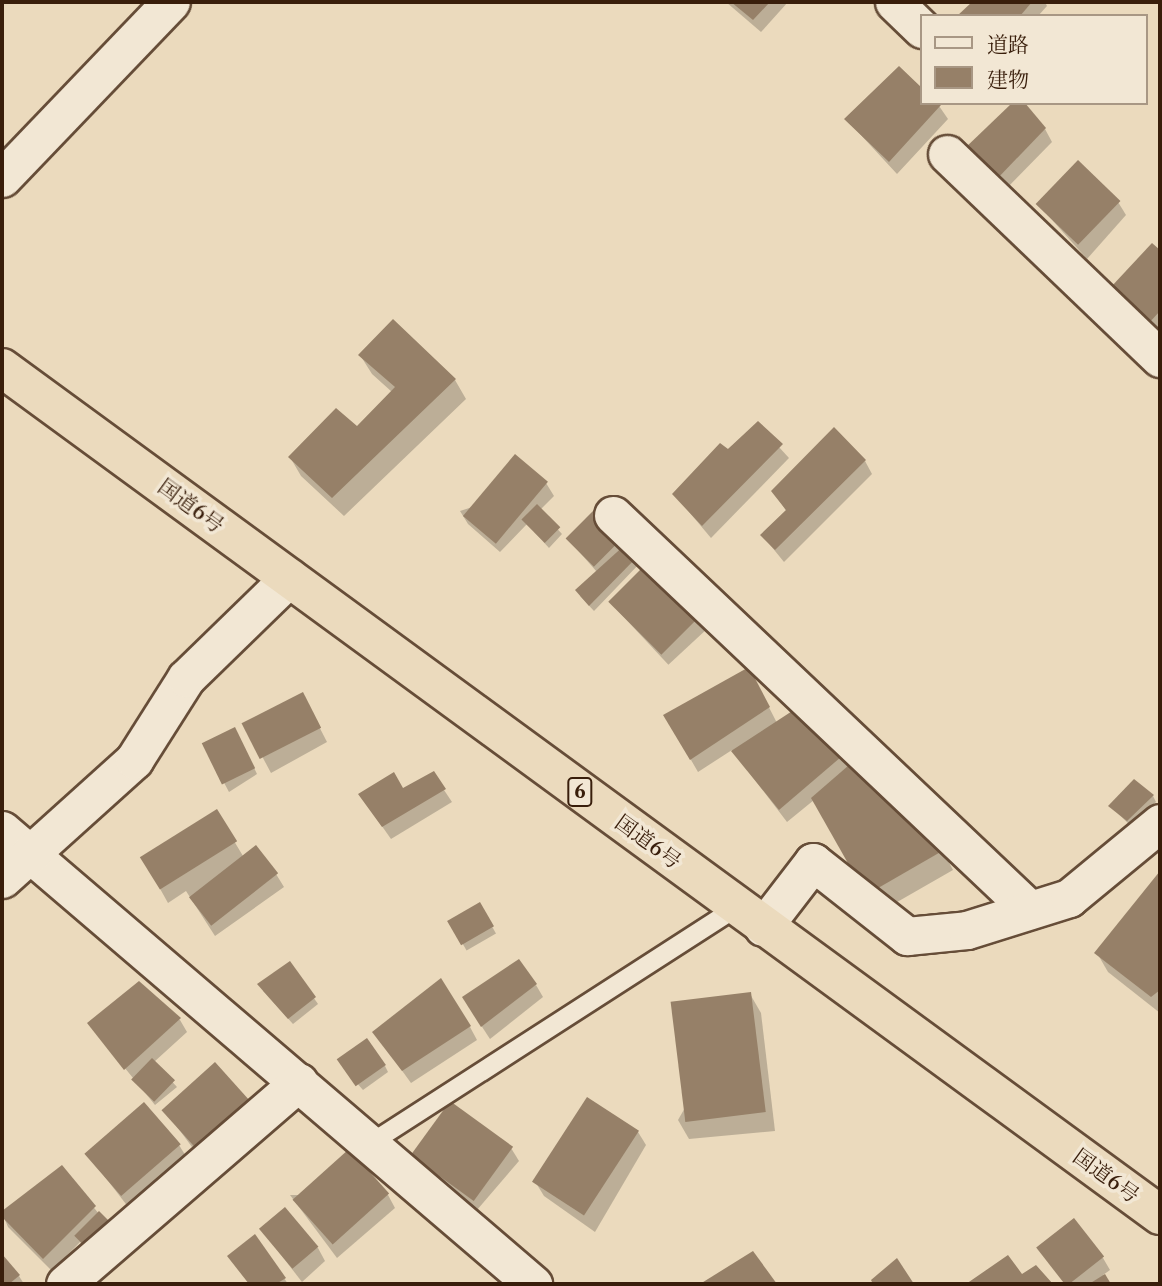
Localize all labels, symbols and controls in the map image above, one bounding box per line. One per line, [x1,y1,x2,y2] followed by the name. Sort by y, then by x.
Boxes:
[920,14,1148,105] legend
[987,32,1029,57] text: 道路
[987,67,1029,92] text: 建物
[153,474,229,538] street label: 国道6号
[566,776,594,807] road number: 6
[610,810,686,874] street label: 国道6号
[1068,1144,1144,1208] street label: 国道6号

